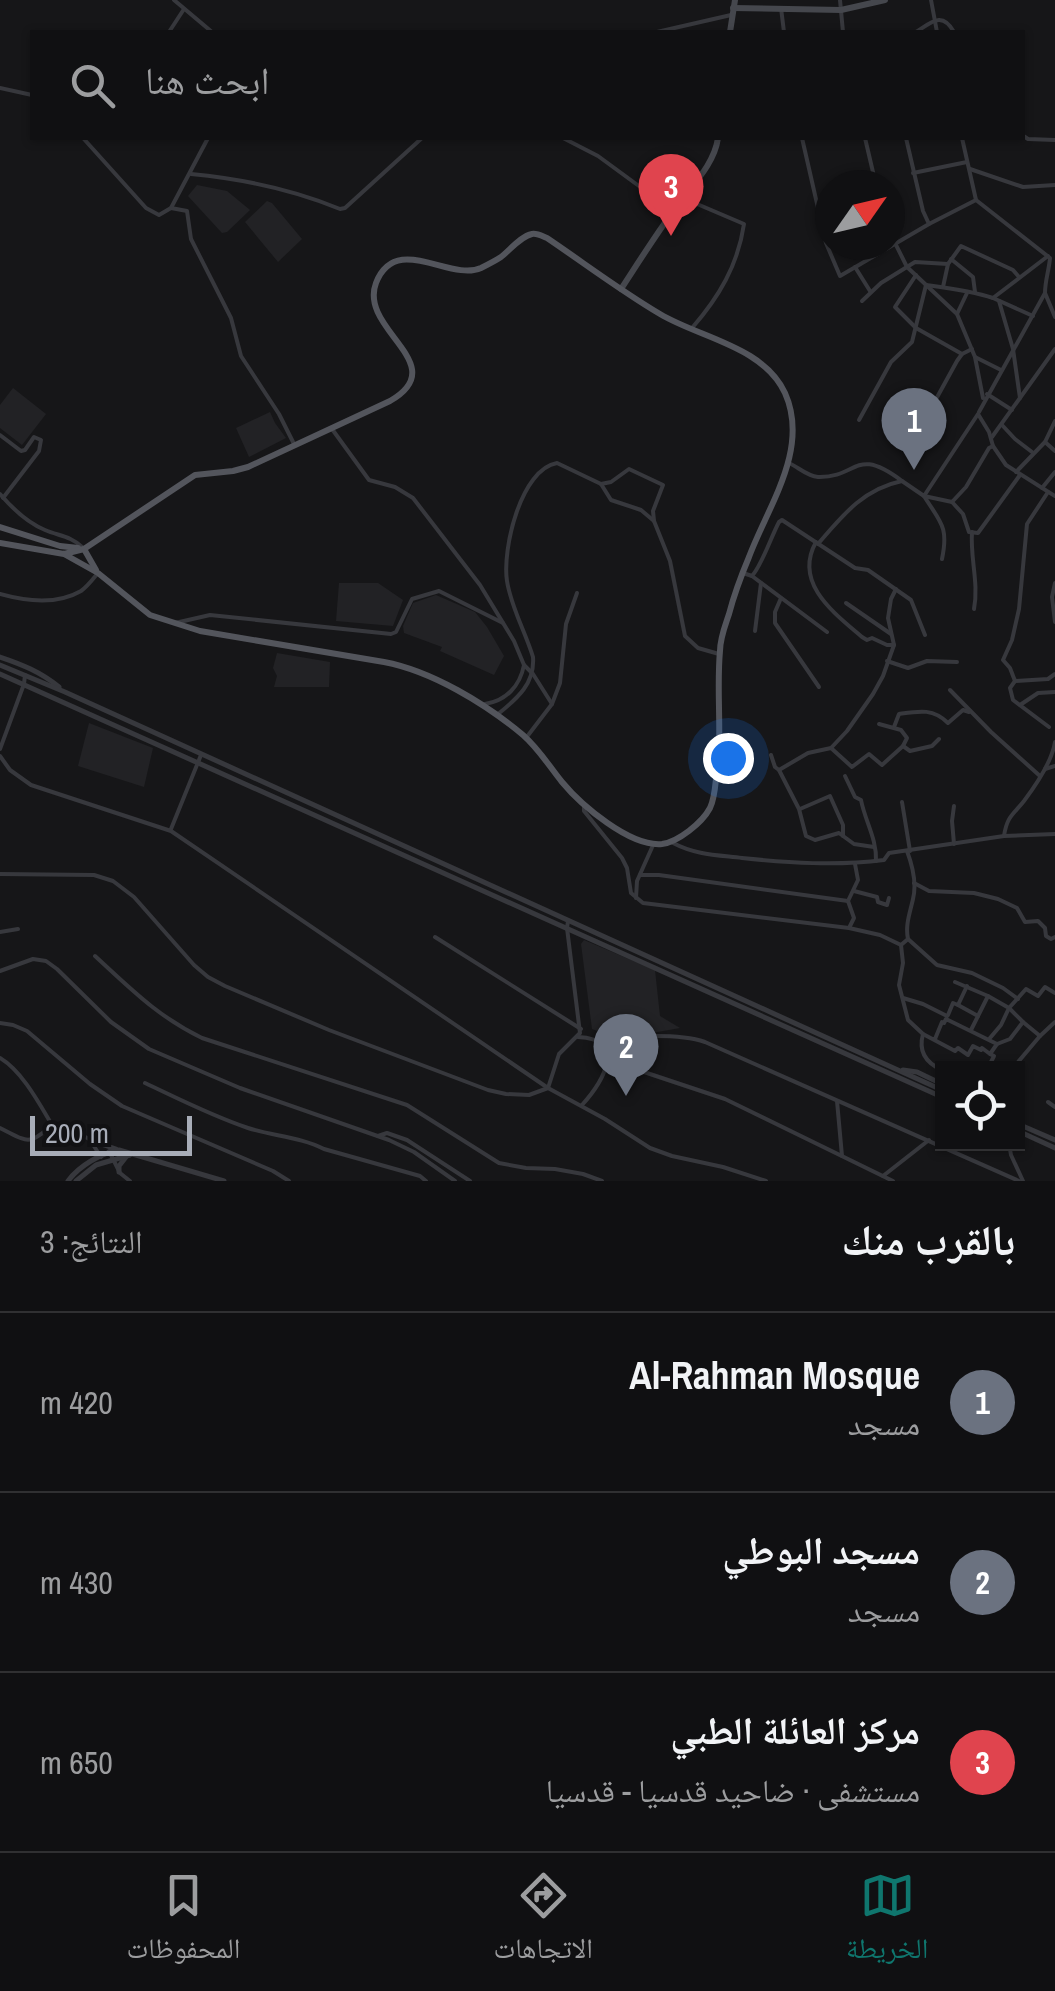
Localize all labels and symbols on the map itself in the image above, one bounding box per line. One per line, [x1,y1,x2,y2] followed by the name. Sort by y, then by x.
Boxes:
[638,154,704,236] pin: 3
[815,170,905,260] north arrow
[882,388,946,470] pin: 1
[703,733,754,784] your location
[594,1014,658,1096] pin: 2
[30,1111,192,1156] scale bar

